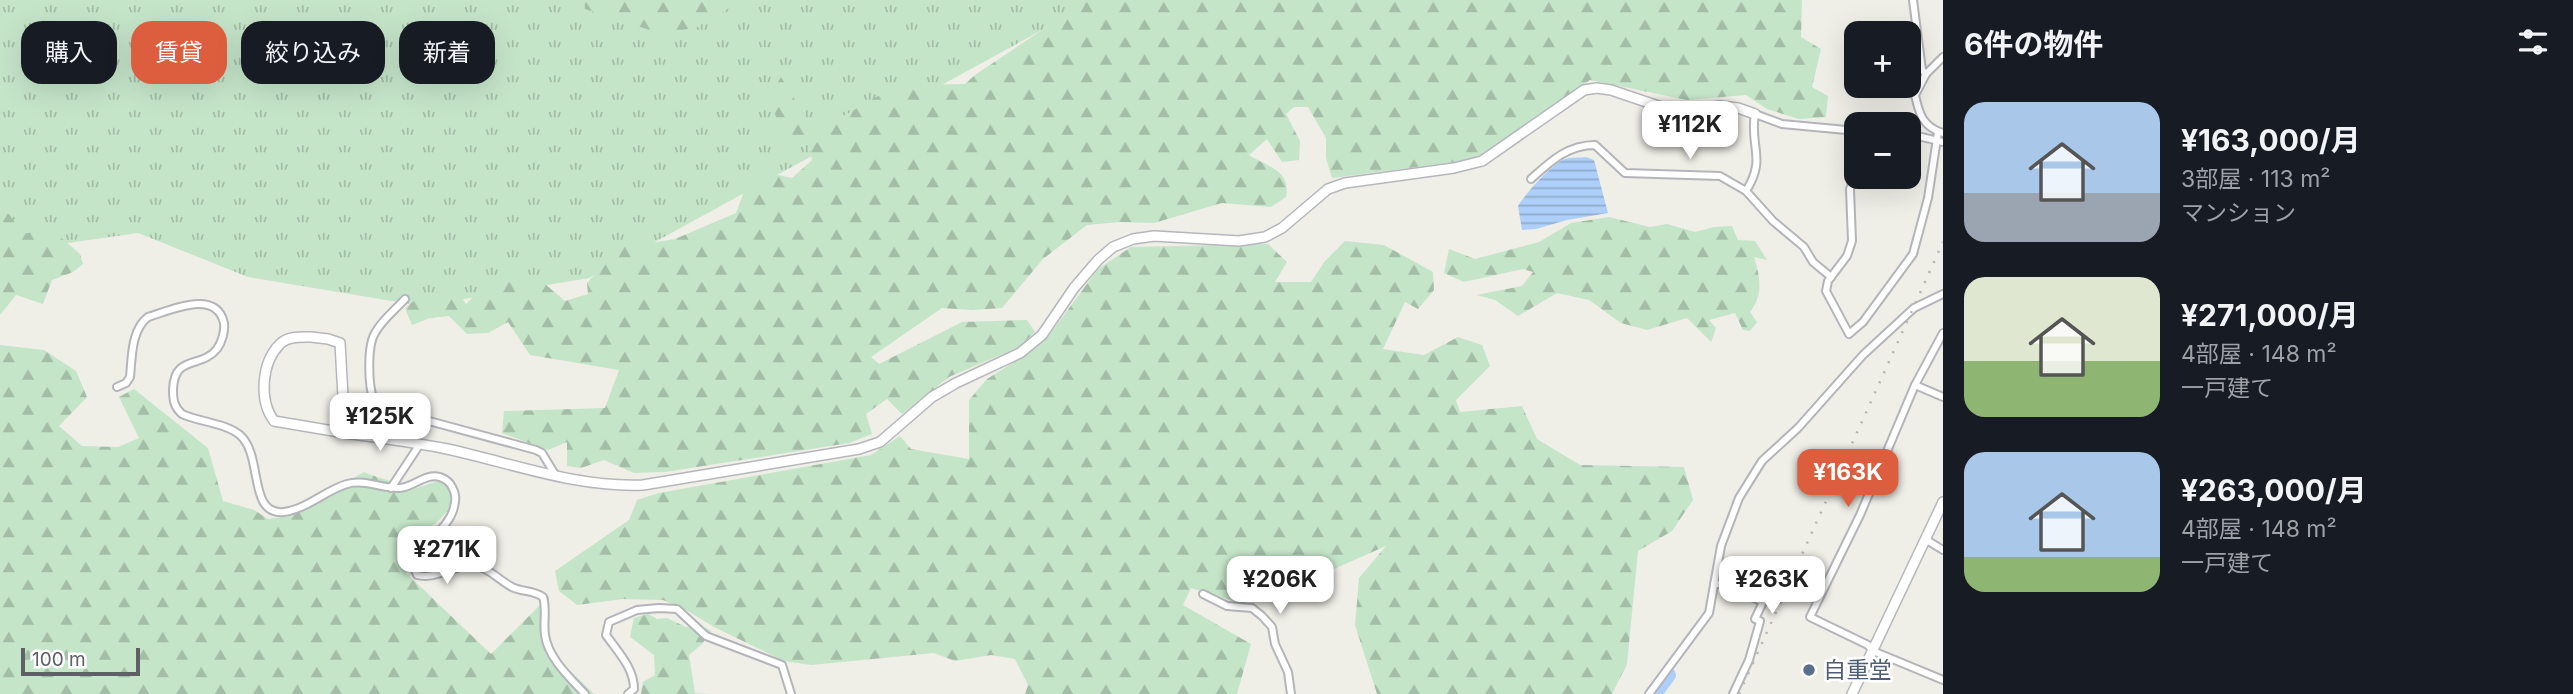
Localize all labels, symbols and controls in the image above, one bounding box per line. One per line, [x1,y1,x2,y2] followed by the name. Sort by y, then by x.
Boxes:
[21,21,117,84] chip: 購入
[131,21,227,84] chip: 賃貸
[241,21,385,84] chip: 絞り込み
[399,21,495,84] chip: 新着
[1844,21,1921,189] map controls
[1844,21,1921,98] button: +
[2514,23,2552,61] icon: filters
[1964,26,2103,62] text: 6件の物件
[1641,102,1739,161] pin: ¥112K
[1658,110,1722,138] text: ¥112K
[1844,112,1921,189] button: −
[2181,122,2361,158] text: ¥163,000/月
[2020,130,2104,214] icon: home
[2181,165,2330,193] text: 3部屋 · 113 m²
[2181,199,2296,227] text: マンション
[2181,297,2359,333] text: ¥271,000/月
[2020,305,2104,389] icon: home
[2181,340,2337,368] text: 4部屋 · 148 m²
[2181,374,2273,402] text: 一戸建て
[331,393,429,453] pin: ¥125K
[346,402,414,430] text: ¥125K
[1799,449,1897,509] pin: ¥163K
[1813,458,1883,486] text: ¥163K
[2181,472,2367,508] text: ¥263,000/月
[2020,480,2104,564] icon: home
[2181,515,2337,543] text: 4部屋 · 148 m²
[398,526,496,586] pin: ¥271K
[413,535,481,563] text: ¥271K
[2181,549,2273,577] text: 一戸建て
[1231,556,1329,616] pin: ¥206K
[1723,556,1821,616] pin: ¥263K
[1243,565,1317,593] text: ¥206K
[1735,565,1809,593] text: ¥263K
[21,645,140,677] scale bar
[32,648,86,671] text: 100 m
[1823,656,1892,684] place label: 自重堂
[1801,662,1817,678] marker: 自重堂

